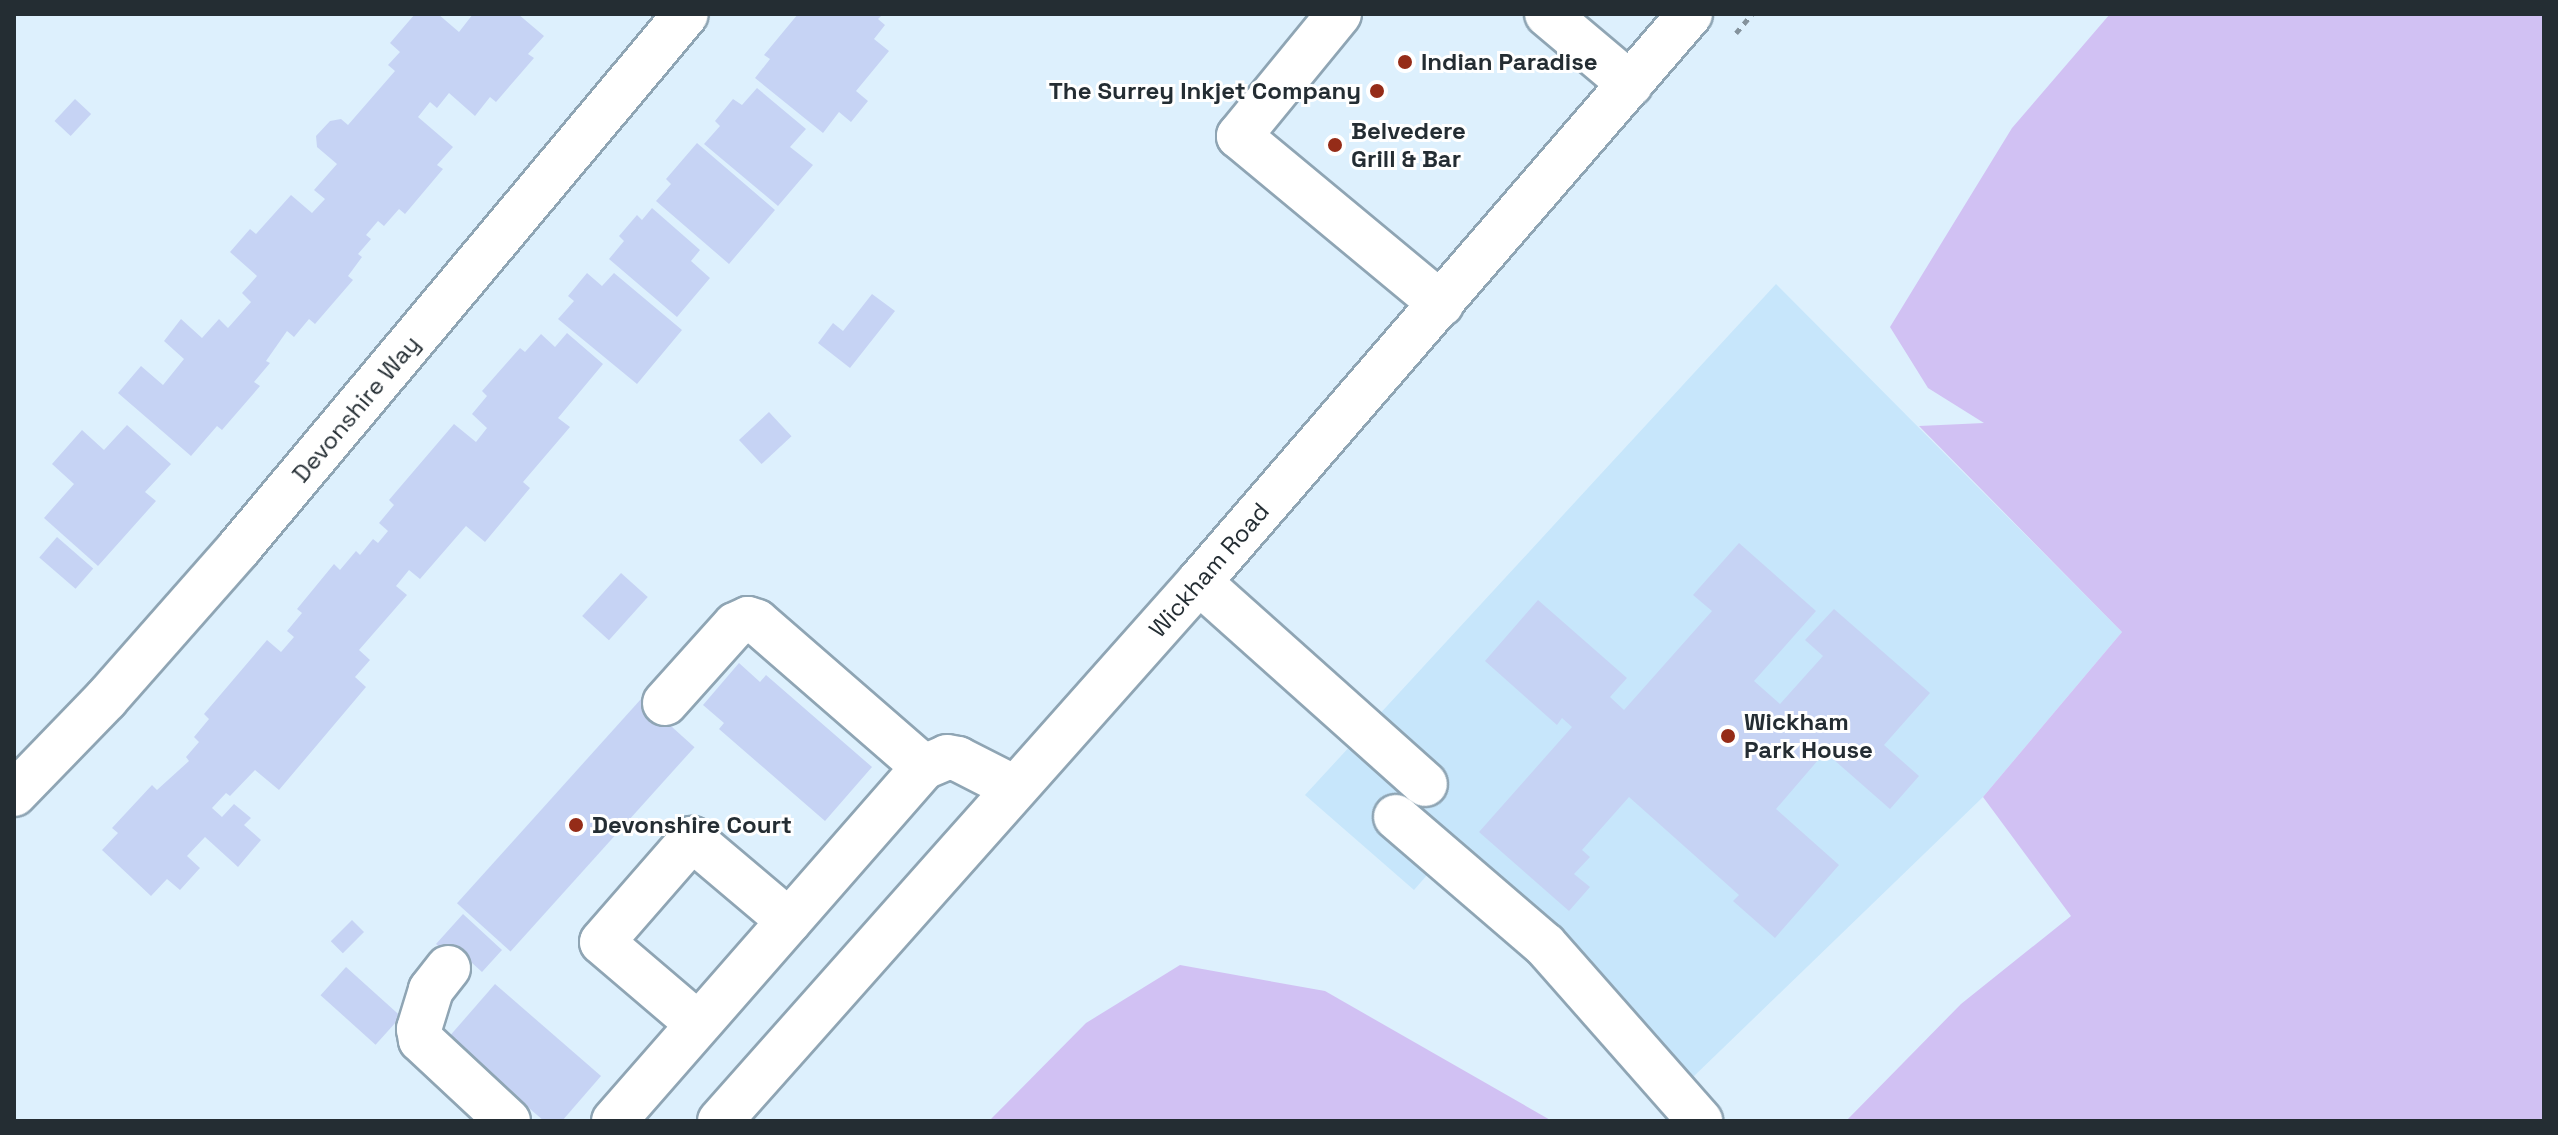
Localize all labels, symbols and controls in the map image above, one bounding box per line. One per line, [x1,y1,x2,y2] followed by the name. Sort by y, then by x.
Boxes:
[1421,48,1598,76] place label: Indian Paradise
[1396,53,1414,71] marker: Indian Paradise
[1049,77,1361,105] place label: The Surrey Inkjet Company
[1368,82,1386,100] marker: The Surrey Inkjet Company
[1351,117,1466,173] place label: Belvedere Grill & Bar
[1326,136,1344,154] marker: Belvedere Grill & Bar
[286,330,426,488] street label: Devonshire Way
[1143,497,1275,643] street label: Wickham Road
[1744,708,1873,764] place label: Wickham Park House
[1719,727,1737,745] marker: Wickham Park House
[592,811,792,839] place label: Devonshire Court
[567,816,585,834] marker: Devonshire Court

